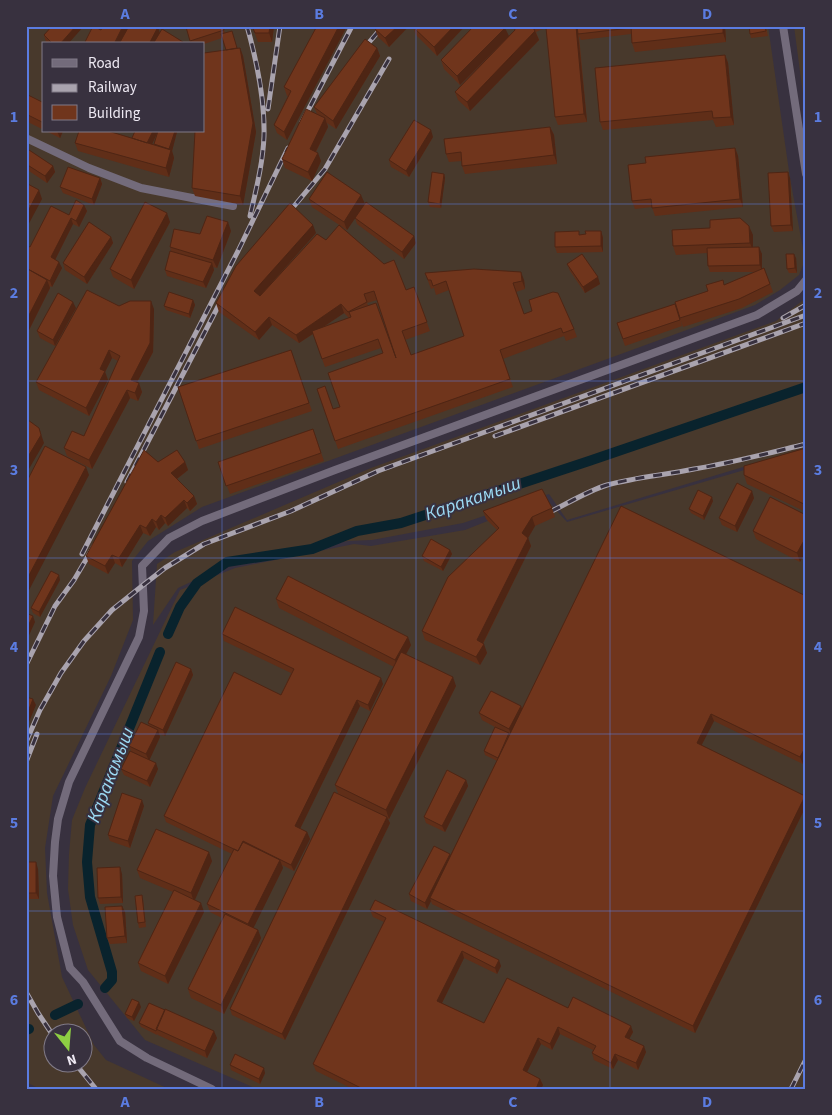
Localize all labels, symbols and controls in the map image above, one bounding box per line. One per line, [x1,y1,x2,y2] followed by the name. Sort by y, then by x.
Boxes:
[119,3,130,25] text: A
[314,3,324,25] text: B
[508,3,518,25] text: C
[702,3,712,25] text: D
[42,42,205,132] legend
[88,53,120,74] text: Road
[88,77,137,98] text: Railway
[88,103,141,124] text: Building
[10,106,18,128] text: 1
[814,106,822,128] text: 1
[10,282,18,304] text: 2
[814,282,822,304] text: 2
[10,459,18,481] text: 3
[814,459,822,481] text: 3
[421,470,525,528] water label: Каракамыш
[10,636,19,658] text: 4
[814,636,823,658] text: 4
[80,723,142,827] water label: Каракамыш
[10,812,18,834] text: 5
[814,812,822,834] text: 5
[10,989,18,1011] text: 6
[814,989,822,1011] text: 6
[42,1022,92,1072] north arrow
[64,1049,79,1070] text: N
[119,1091,130,1113] text: A
[314,1091,324,1113] text: B
[508,1091,518,1113] text: C
[702,1091,712,1113] text: D

